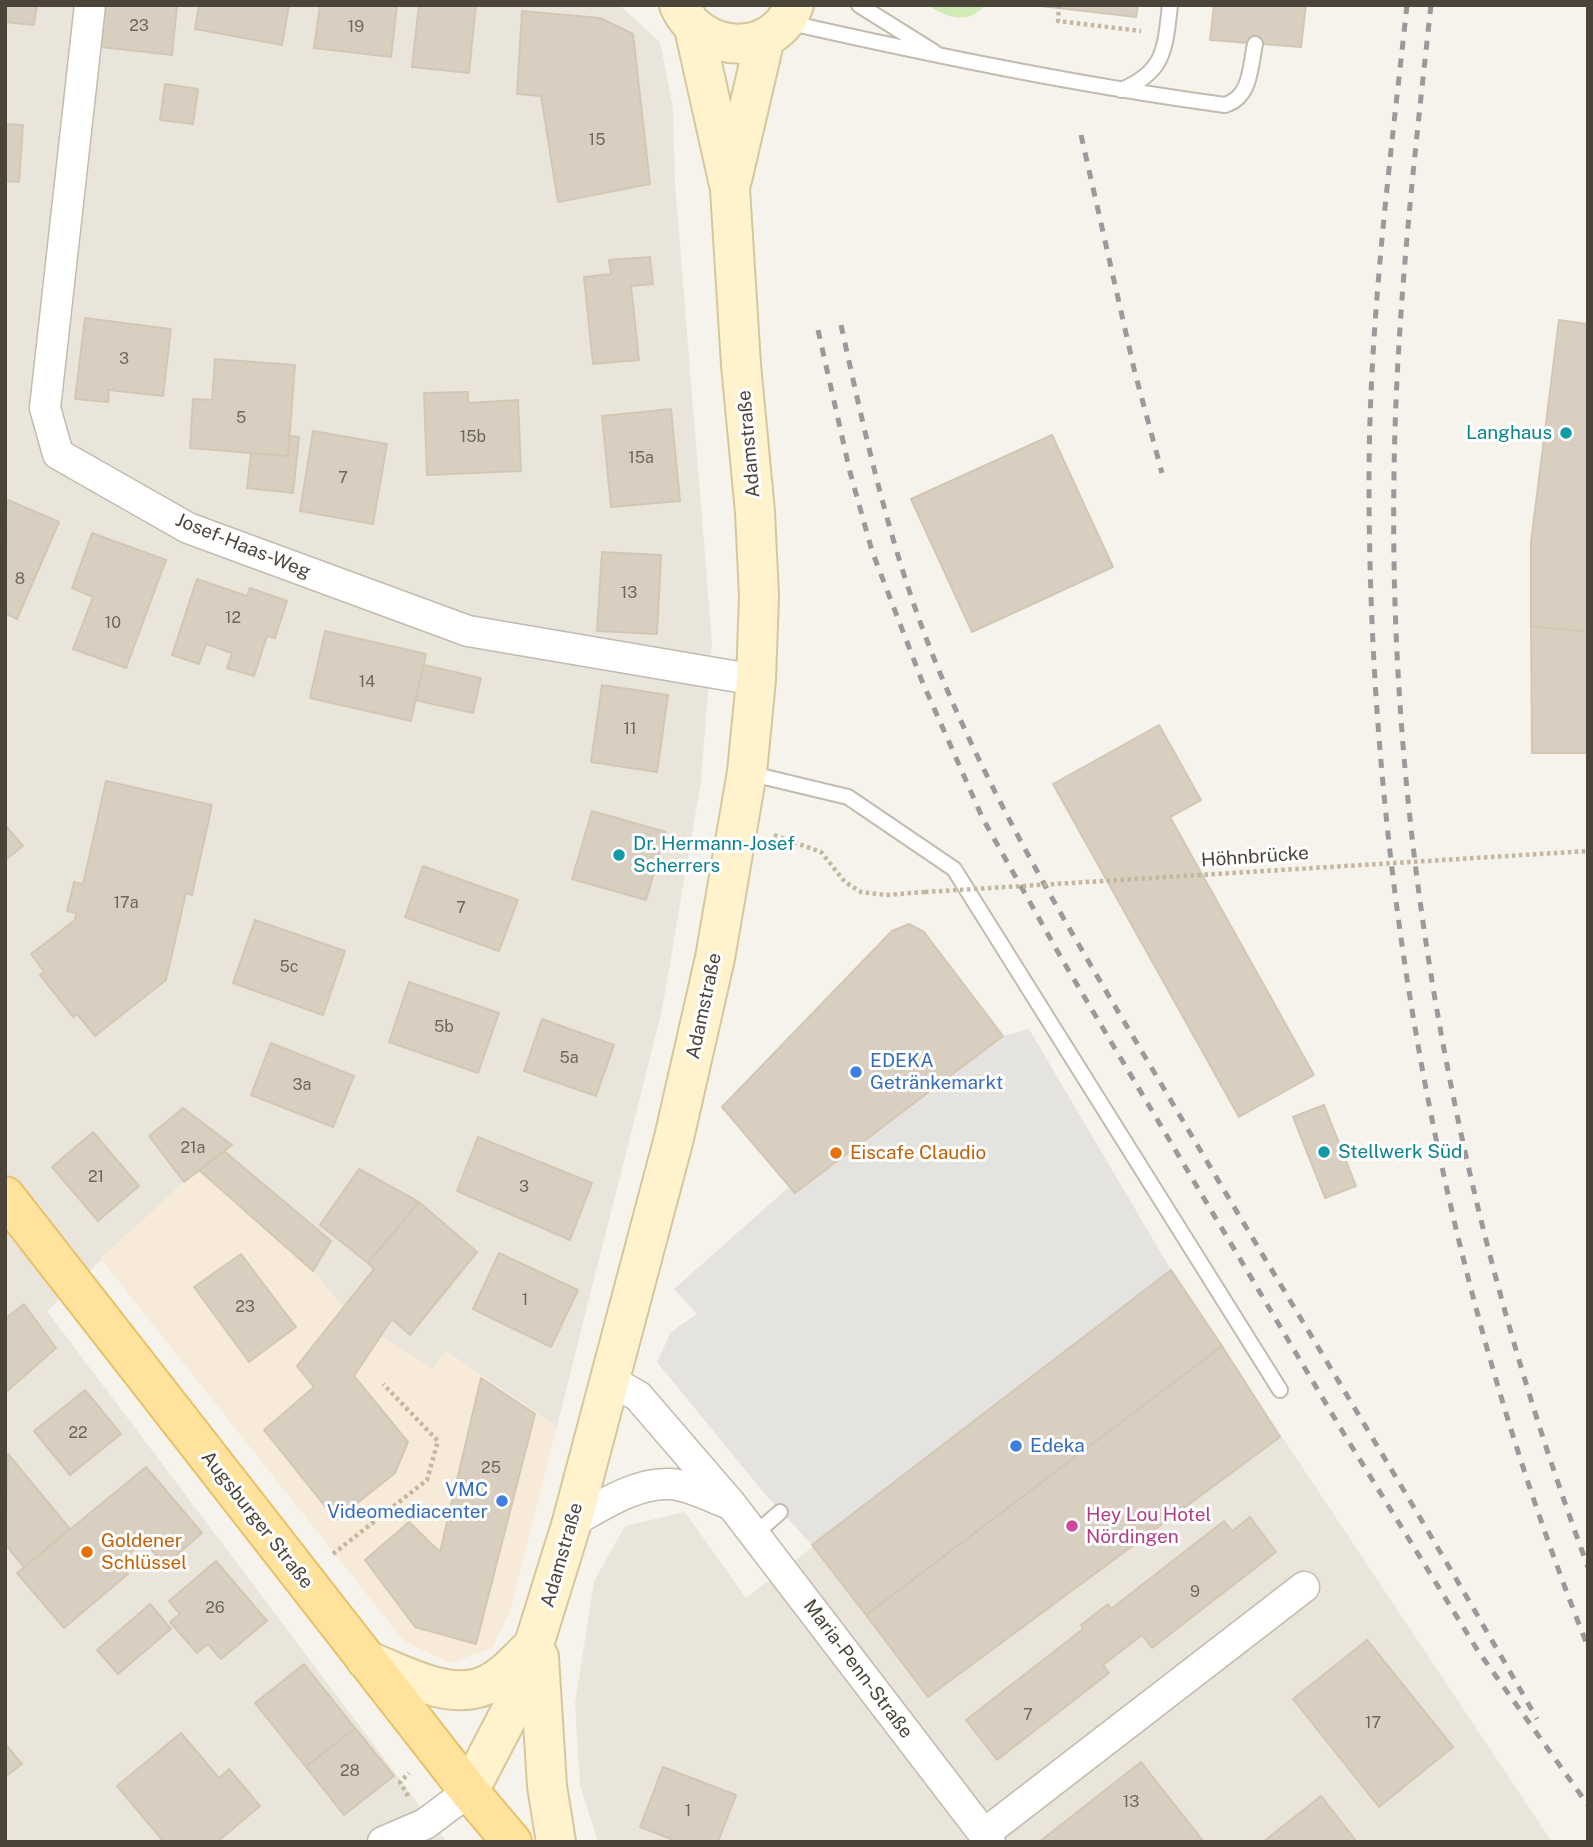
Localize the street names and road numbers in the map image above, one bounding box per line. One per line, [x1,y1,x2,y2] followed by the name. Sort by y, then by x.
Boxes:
[733,389,765,499] street label: Adamstraße
[172,509,314,583] street label: Josef-Haas-Weg
[1200,842,1310,872] street label: Höhnbrücke
[682,951,726,1061] street label: Adamstraße
[196,1447,318,1593] street label: Augsburger Straße
[536,1500,588,1610] street label: Adamstraße
[798,1595,918,1743] street label: Maria-Penn-Straße

